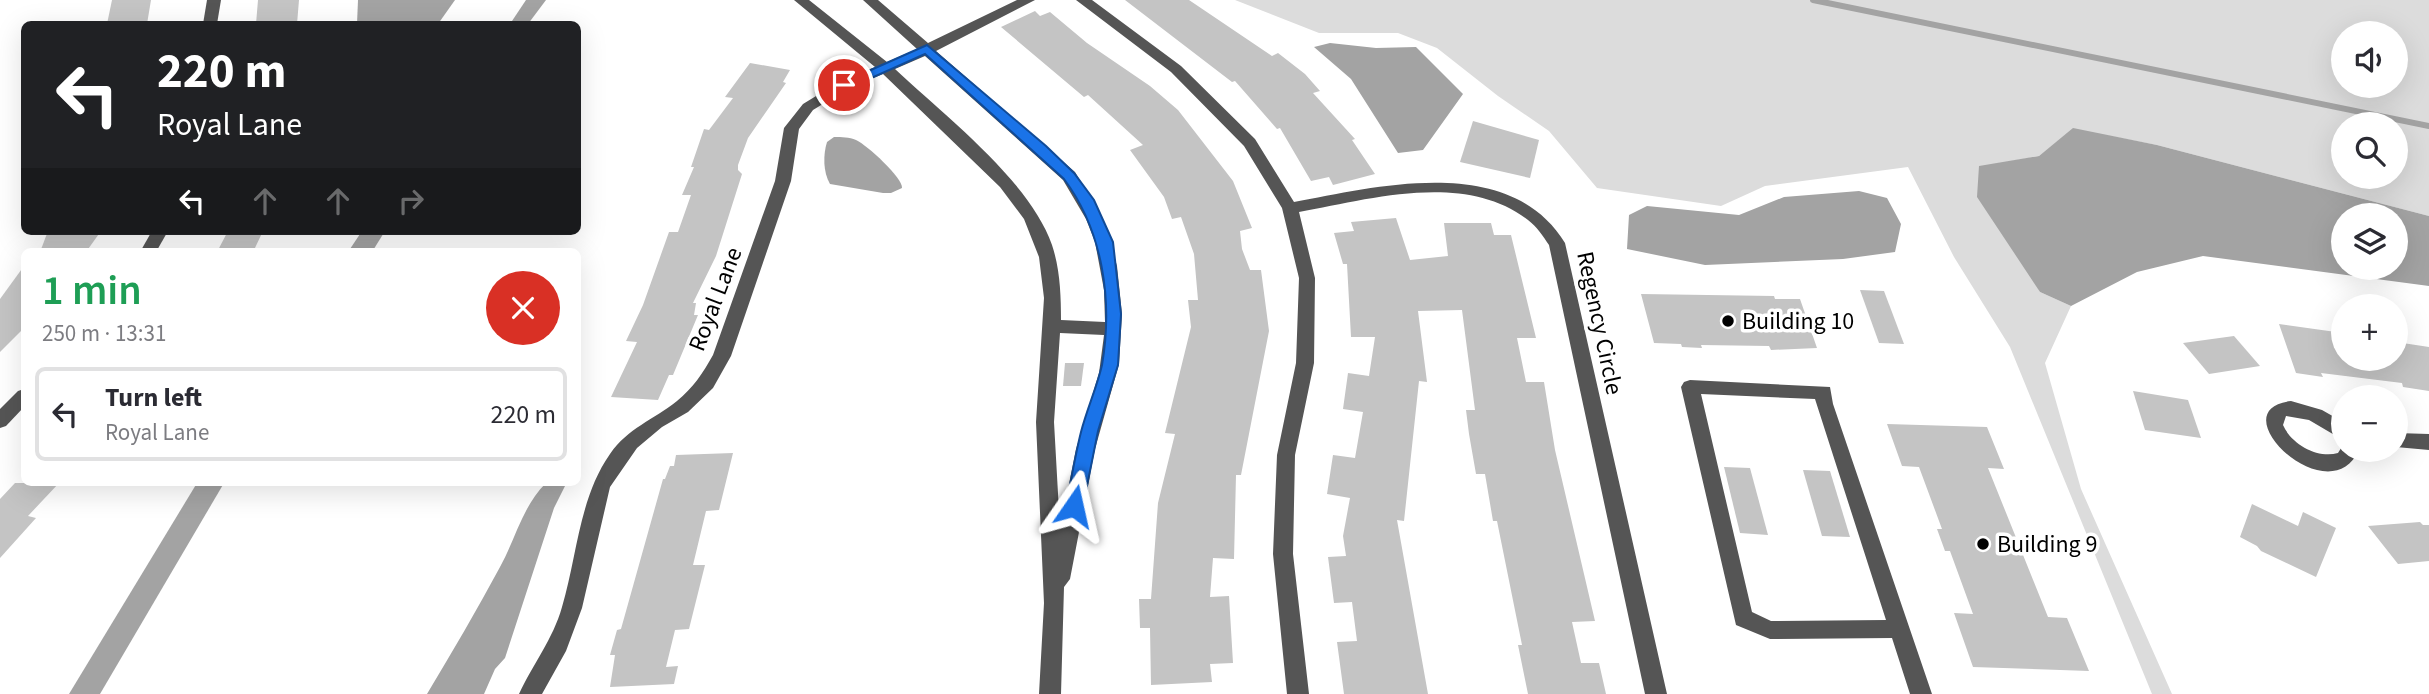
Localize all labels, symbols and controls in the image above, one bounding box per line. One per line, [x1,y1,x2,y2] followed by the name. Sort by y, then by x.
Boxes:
[2331,21,2408,462] map controls
[2331,21,2408,98] button: sound
[157,37,286,107] text: 220 m
[42,49,133,140] icon: left
[814,55,874,115] pin
[825,66,863,104] icon: arrive
[157,102,302,148] text: Royal Lane
[2331,112,2408,189] button: search
[173,182,211,220] icon: left
[246,182,284,220] icon: ahead
[319,182,357,220] icon: ahead
[392,182,430,220] icon: right
[2331,203,2408,280] button: layers
[680,242,751,356] street label: Royal Lane
[1567,248,1632,398] street label: Regency Circle
[42,261,142,321] text: 1 min
[486,271,560,345] button: close
[2331,294,2408,371] button: +
[1742,304,1854,339] place label: Building 10
[1720,313,1736,329] marker: Building 10
[42,317,166,350] text: 250 m · 13:31
[105,379,202,416] text: Turn left
[2331,385,2408,462] button: −
[46,395,84,433] icon: left
[490,396,556,433] text: 220 m
[105,416,209,449] text: Royal Lane
[1037,469,1111,543] position arrow
[1997,527,2097,562] place label: Building 9
[1975,536,1991,552] marker: Building 9

